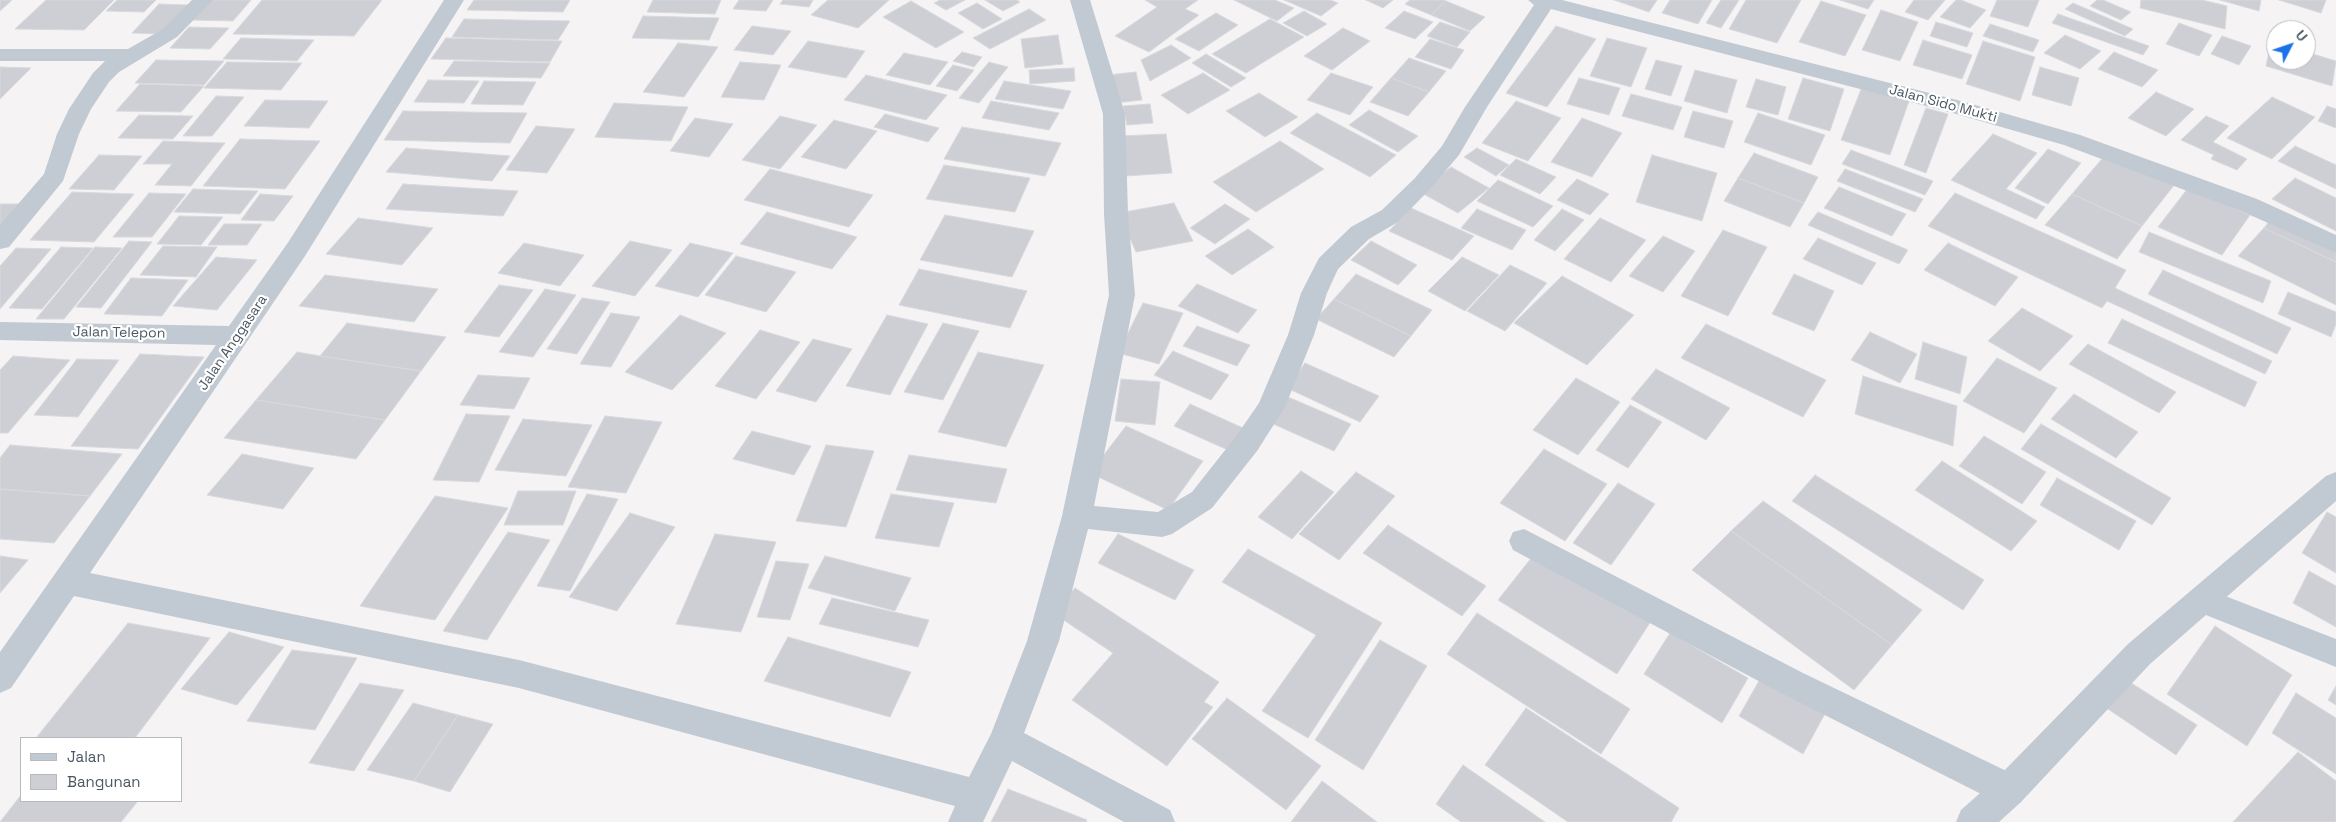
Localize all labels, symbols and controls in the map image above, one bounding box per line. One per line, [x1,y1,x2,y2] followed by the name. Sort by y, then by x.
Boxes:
[2266,20,2316,70] north arrow
[2292,26,2311,45] text: U
[1887,82,1999,126] street label: Jalan Sido Mukti
[195,292,271,394] street label: Jalan Anggasara
[72,324,166,342] street label: Jalan Telepon
[20,737,182,802] legend
[67,747,106,766] text: Jalan
[67,772,141,791] text: Bangunan

